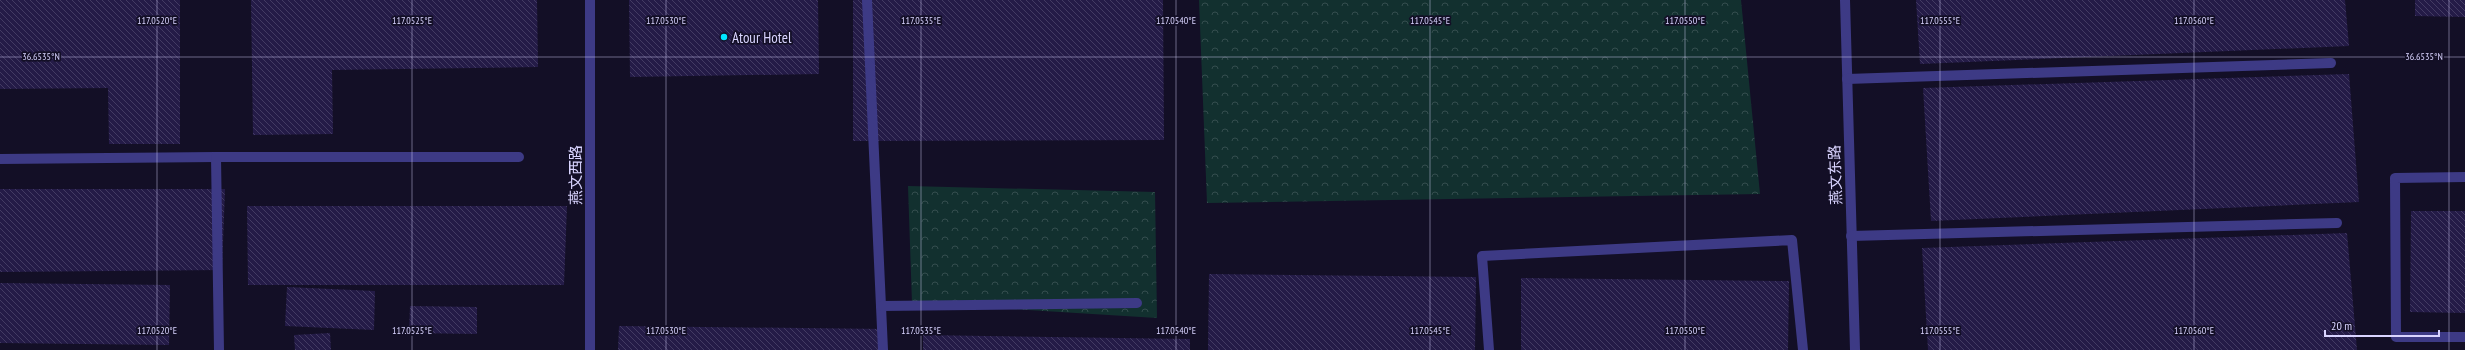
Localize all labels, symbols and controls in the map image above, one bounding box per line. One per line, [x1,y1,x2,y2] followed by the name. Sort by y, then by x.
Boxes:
[137,14,177,27] text: 117.0520°E
[392,14,432,27] text: 117.0525°E
[646,14,686,27] text: 117.0530°E
[901,14,941,27] text: 117.0535°E
[1156,14,1196,27] text: 117.0540°E
[1410,14,1450,27] text: 117.0545°E
[1665,14,1705,27] text: 117.0550°E
[1920,14,1960,27] text: 117.0555°E
[2174,14,2214,27] text: 117.0560°E
[732,28,792,47] place label: Atour Hotel
[719,32,729,42] marker: Atour Hotel
[22,50,60,63] text: 36.6535°N
[2405,50,2443,63] text: 36.6535°N
[566,145,585,205] street label: 燕文西路
[1824,145,1846,205] street label: 燕文东路
[2325,312,2439,338] scale bar
[2331,318,2352,333] text: 20 m
[137,324,177,337] text: 117.0520°E
[392,324,432,337] text: 117.0525°E
[646,324,686,337] text: 117.0530°E
[901,324,941,337] text: 117.0535°E
[1156,324,1196,337] text: 117.0540°E
[1410,324,1450,337] text: 117.0545°E
[1665,324,1705,337] text: 117.0550°E
[1920,324,1960,337] text: 117.0555°E
[2174,324,2214,337] text: 117.0560°E

